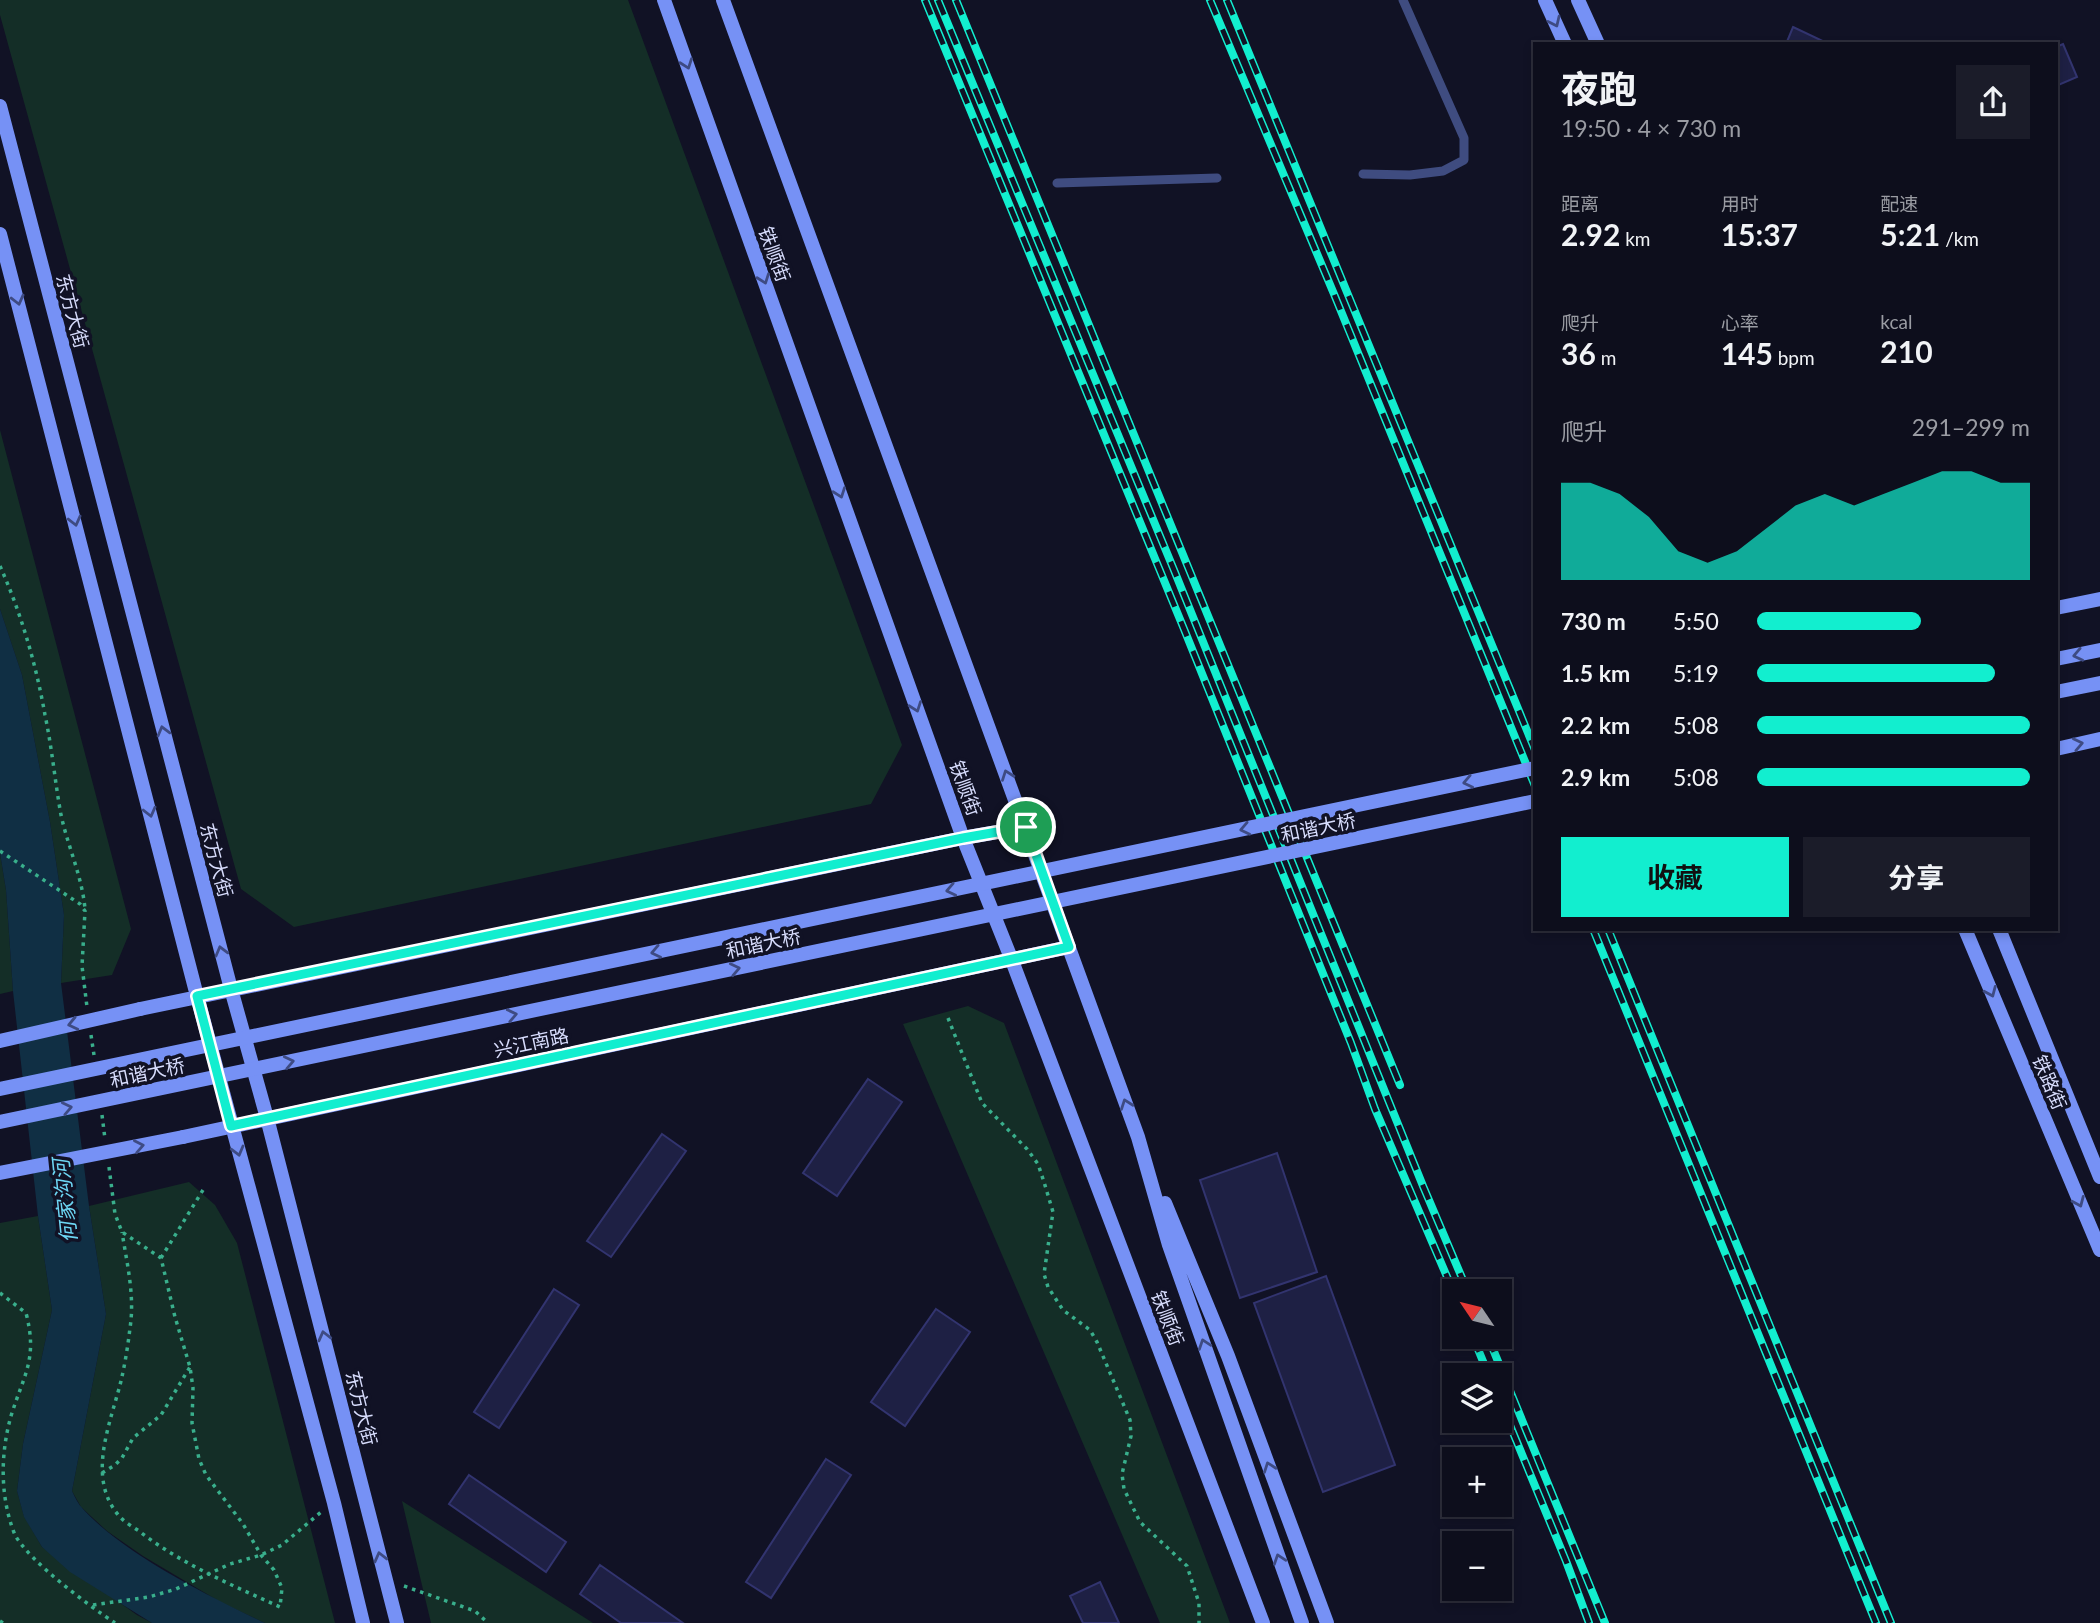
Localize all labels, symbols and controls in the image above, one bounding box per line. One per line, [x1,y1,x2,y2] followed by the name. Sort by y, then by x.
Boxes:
[1547,15,1561,27] one-way arrow
[679,58,693,70] one-way arrow
[1561,65,1637,111] text: 夜跑
[1956,65,2030,139] button: share
[1561,114,1741,142] text: 19:50 · 4 × 730 m
[1561,192,1599,215] text: 距离
[1721,192,1759,215] text: 用时
[1880,192,1918,215] text: 配速
[1561,216,1620,252] text: 2.92
[1721,216,1798,252] text: 15:37
[1880,216,1940,252] text: 5:21
[754,223,796,285] street label: 铁顺街
[1620,227,1650,250] text: km
[1940,227,1979,250] text: /km
[52,271,94,351] street label: 东方大街
[755,272,769,284] one-way arrow
[10,294,24,306] one-way arrow
[1880,310,1912,333] text: kcal
[1561,311,1599,334] text: 爬升
[1721,311,1759,334] text: 心率
[1880,333,1933,369] text: 210
[1561,335,1596,371] text: 36
[1721,335,1773,371] text: 145
[1596,346,1616,369] text: m
[1773,346,1815,369] text: bpm
[1912,413,2030,441] text: 291–299 m
[1561,417,1607,445] text: 爬升
[832,486,846,498] one-way arrow
[67,515,81,527] one-way arrow
[1561,607,1626,635] text: 730 m
[1673,607,1719,635] text: 5:50
[2072,646,2084,661] one-way arrow
[1561,659,1630,687] text: 1.5 km
[1673,659,1719,687] text: 5:19
[908,701,922,713] one-way arrow
[1561,711,1630,739] text: 2.2 km
[1673,711,1719,739] text: 5:08
[157,725,171,737] one-way arrow
[2072,737,2084,752] one-way arrow
[945,757,987,819] street label: 铁顺街
[1561,763,1630,791] text: 2.9 km
[1673,763,1719,791] text: 5:08
[1001,770,1015,782] one-way arrow
[1462,774,1474,789] one-way arrow
[996,797,1056,857] pin
[141,806,156,818] one-way arrow
[1007,808,1045,846] icon: arrive
[1278,808,1358,846] street label: 和谐大桥
[196,820,238,900] street label: 东方大街
[1239,820,1251,835] one-way arrow
[1561,837,1789,917] button: 收藏
[1803,837,2030,917] button: 分享
[945,882,957,897] one-way arrow
[723,924,803,962] street label: 和谐大桥
[650,943,662,958] one-way arrow
[215,945,229,957] one-way arrow
[729,962,741,977] one-way arrow
[1983,985,1997,997] one-way arrow
[506,1009,518,1024] one-way arrow
[67,1016,79,1031] one-way arrow
[491,1023,571,1061] street label: 兴江南路
[2028,1051,2072,1113] street label: 铁路街
[107,1053,187,1091] street label: 和谐大桥
[283,1055,295,1070] one-way arrow
[1120,1099,1134,1111] one-way arrow
[61,1102,73,1117] one-way arrow
[133,1139,145,1154] one-way arrow
[230,1145,244,1157] one-way arrow
[47,1154,81,1244] water label: 何家沟河
[2071,1195,2085,1207] one-way arrow
[1442,1279,1512,1349] north arrow
[1442,1279,1512,1601] map controls
[1147,1287,1189,1349] street label: 铁顺街
[318,1331,332,1343] one-way arrow
[1198,1338,1212,1351] one-way arrow
[1442,1363,1512,1433] button: layers
[342,1368,382,1448] street label: 东方大街
[1442,1447,1512,1517] button: +
[1264,1461,1278,1473] one-way arrow
[1442,1531,1512,1601] button: −
[374,1551,388,1563] one-way arrow
[1274,1553,1288,1565] one-way arrow

